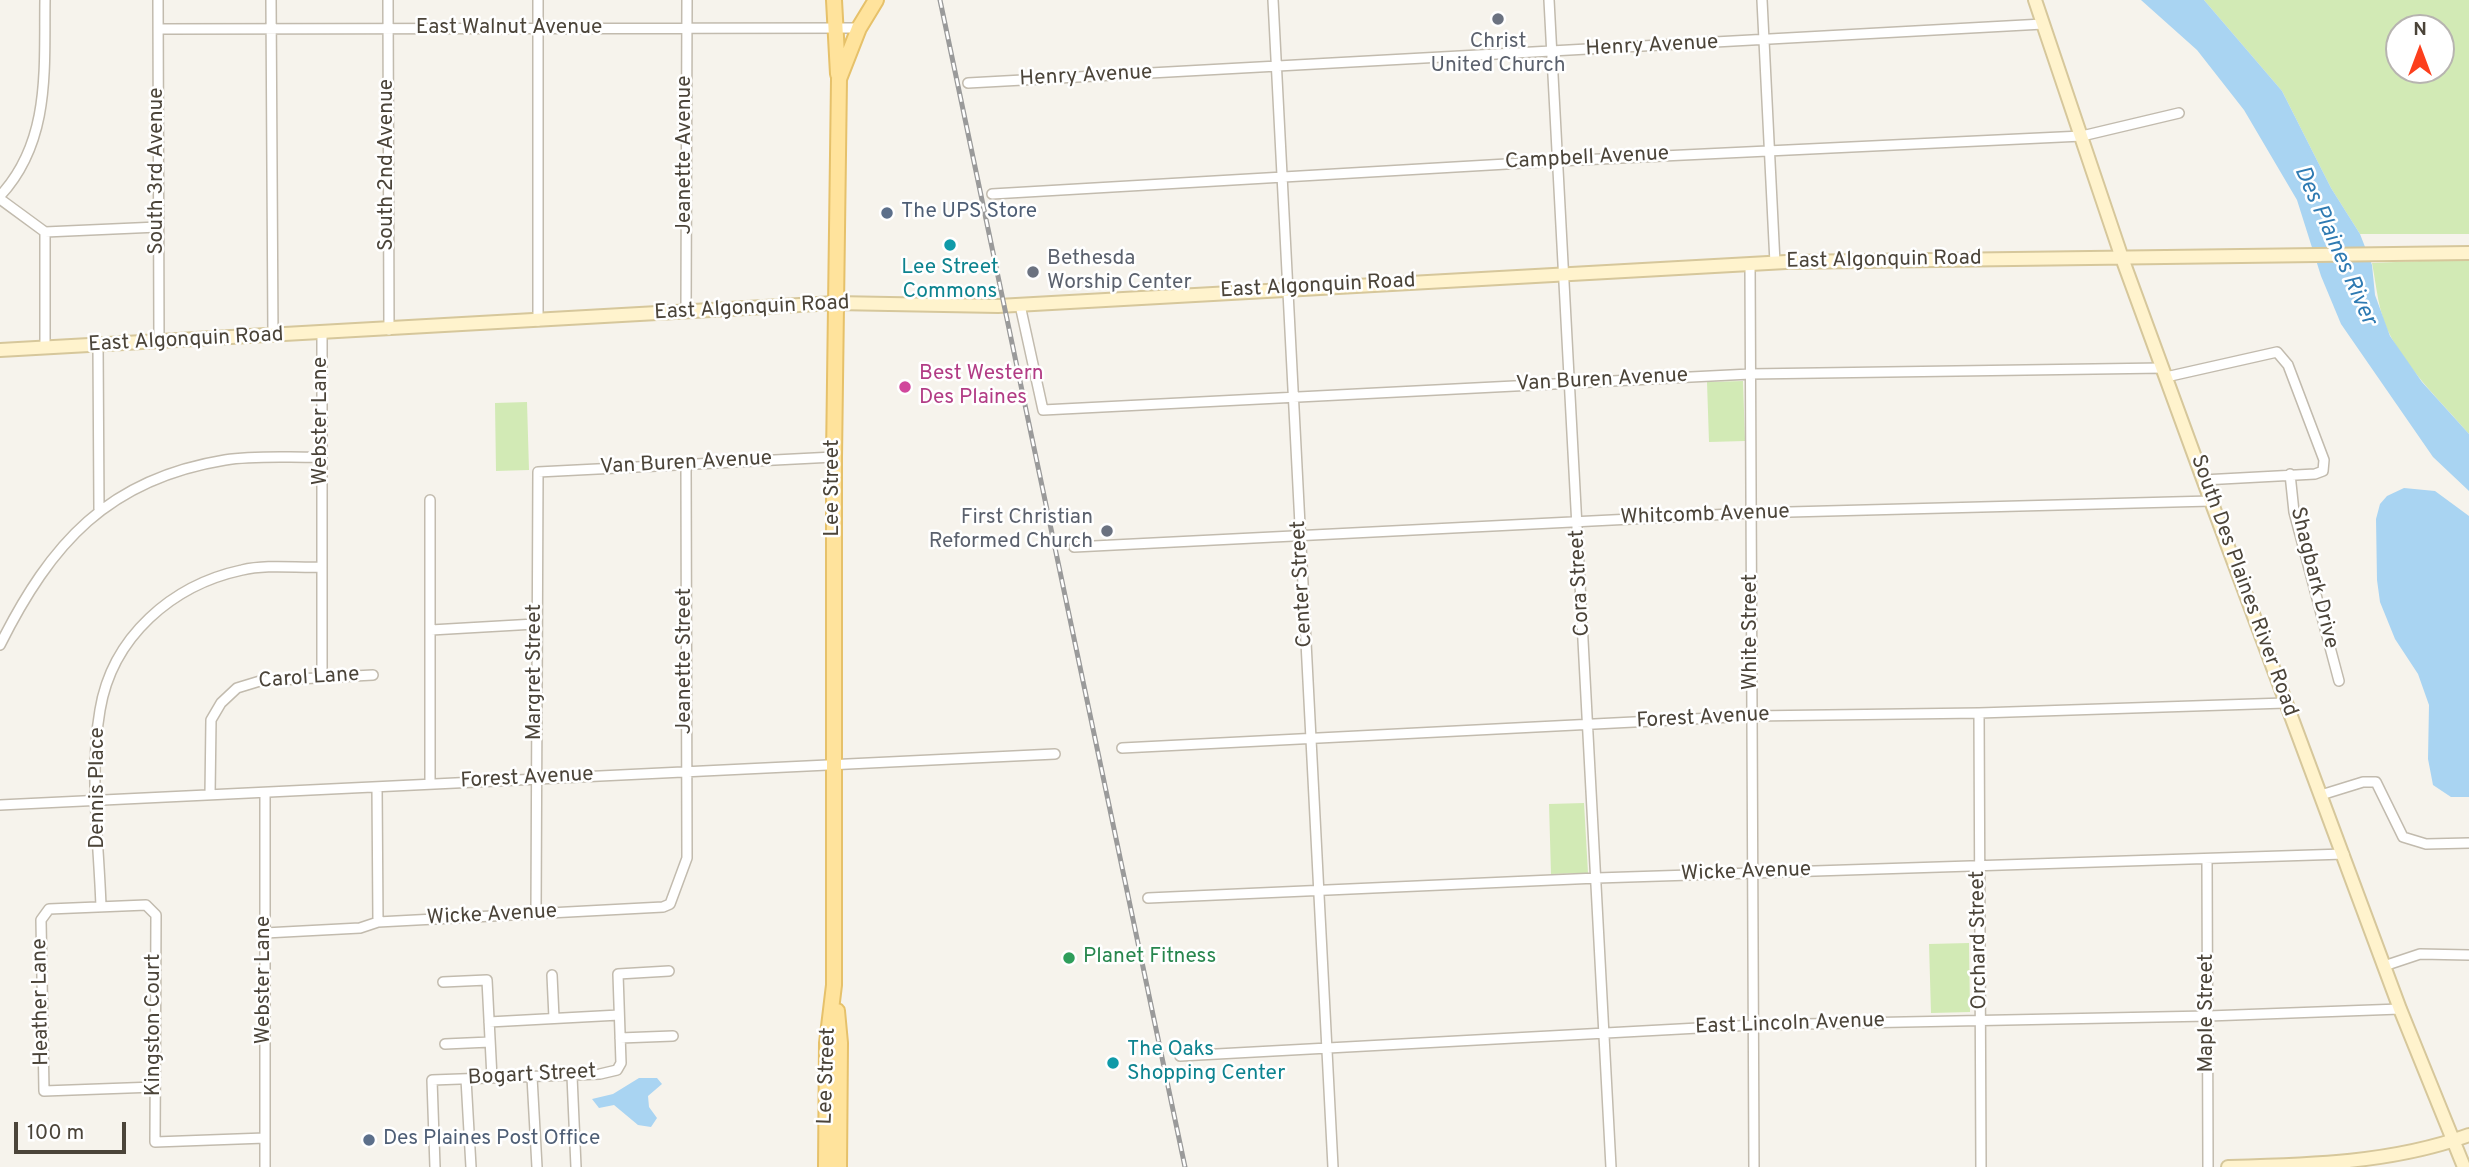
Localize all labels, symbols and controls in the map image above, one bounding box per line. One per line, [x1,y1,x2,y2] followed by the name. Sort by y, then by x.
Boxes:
[1490,11,1506,27] marker: Christ United Church
[2385,14,2455,84] north arrow
[416,16,602,42] street label: East Walnut Avenue
[2413,18,2427,42] text: N
[1430,30,1566,80] place label: Christ United Church
[1585,31,1719,63] street label: Henry Avenue
[1019,61,1153,93] street label: Henry Avenue
[673,76,699,234] street label: Jeanette Avenue
[375,79,401,251] street label: South 2nd Avenue
[145,87,171,255] street label: South 3rd Avenue
[1504,142,1670,176] street label: Campbell Avenue
[2287,162,2381,330] water label: Des Plaines River
[901,200,1037,226] place label: The UPS Store
[879,205,895,221] marker: The UPS Store
[942,237,958,253] marker: Lee Street Commons
[1047,247,1192,297] place label: Bethesda Worship Center
[1786,247,1982,275] street label: East Algonquin Road
[901,256,999,306] place label: Lee Street Commons
[1025,264,1041,280] marker: Bethesda Worship Center
[1220,269,1416,305] street label: East Algonquin Road
[654,291,850,327] street label: East Algonquin Road
[88,323,284,359] street label: East Algonquin Road
[309,357,335,485] street label: Webster Lane
[919,362,1044,412] place label: Best Western Des Plaines
[1515,364,1689,398] street label: Van Buren Avenue
[897,379,913,395] marker: Best Western Des Plaines
[821,439,847,537] street label: Lee Street
[599,447,773,481] street label: Van Buren Avenue
[2184,452,2302,720] street label: South Des Plaines River Road
[1620,500,1790,532] street label: Whitcomb Avenue
[2283,505,2343,651] street label: Shagbark Drive
[929,506,1093,556] place label: First Christian Reformed Church
[1287,520,1319,648] street label: Center Street
[1099,523,1115,539] marker: First Christian Reformed Church
[1566,529,1596,637] street label: Cora Street
[1739,574,1765,690] street label: White Street
[673,588,699,734] street label: Jeanette Street
[523,604,549,740] street label: Margret Street
[258,663,360,695] street label: Carol Lane
[1636,703,1770,735] street label: Forest Avenue
[86,727,112,849] street label: Dennis Place
[460,763,594,795] street label: Forest Avenue
[1680,858,1812,888] street label: Wicke Avenue
[1966,870,1994,1010] street label: Orchard Street
[426,900,558,932] street label: Wicke Avenue
[252,916,278,1044] street label: Webster Lane
[28,938,56,1066] street label: Heather Lane
[1083,945,1216,971] place label: Planet Fitness
[1061,950,1077,966] marker: Planet Fitness
[142,954,168,1096] street label: Kingston Court
[2195,954,2221,1072] street label: Maple Street
[1695,1009,1885,1041] street label: East Lincoln Avenue
[814,1027,842,1125] street label: Lee Street
[1127,1038,1285,1088] place label: The Oaks Shopping Center
[1105,1055,1121,1071] marker: The Oaks Shopping Center
[467,1060,597,1092] street label: Bogart Street
[18,1108,130,1152] scale bar
[27,1120,84,1147] text: 100 m
[383,1127,600,1153] place label: Des Plaines Post Office
[361,1132,377,1148] marker: Des Plaines Post Office

